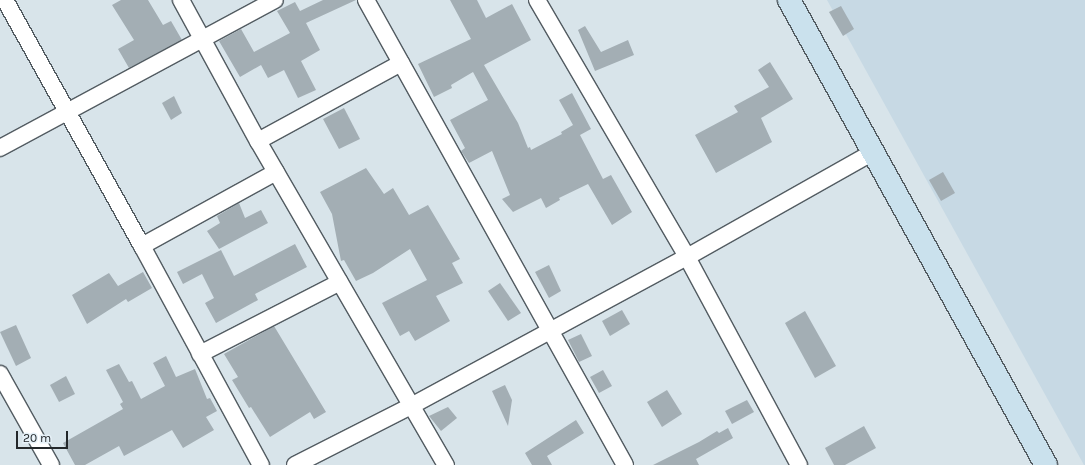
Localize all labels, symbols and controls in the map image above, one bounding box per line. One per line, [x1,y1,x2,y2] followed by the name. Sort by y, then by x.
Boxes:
[18,423,70,449] scale bar
[23,431,51,445] text: 20 m

